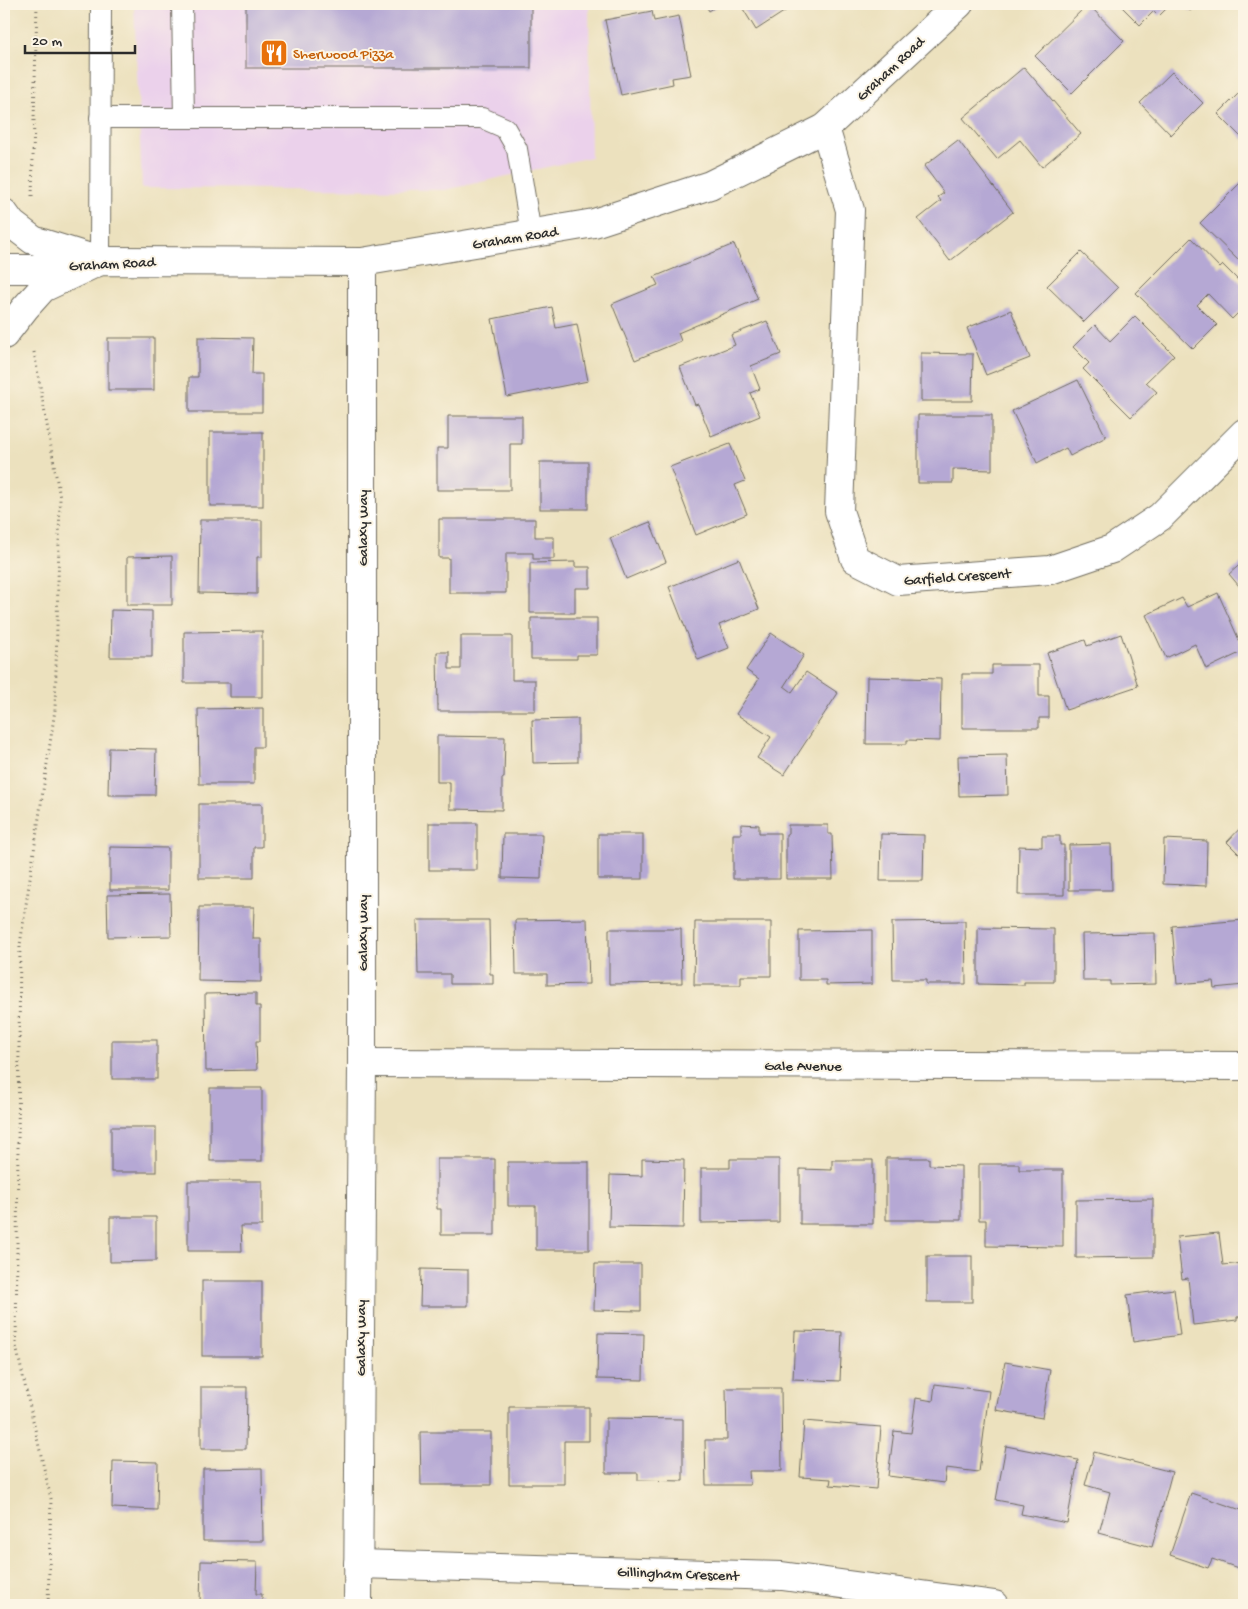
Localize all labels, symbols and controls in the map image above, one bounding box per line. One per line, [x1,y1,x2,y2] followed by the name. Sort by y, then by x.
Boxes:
[25,22,135,54] scale bar
[32,33,62,51] text: 20 m
[854,33,930,106] street label: Graham Road
[259,38,289,68] restaurant icon: Sherwood Pizza
[293,46,394,64] place label: Sherwood Pizza
[471,223,561,255] street label: Graham Road
[68,254,157,276] street label: Graham Road
[355,489,373,566] street label: Galaxy Way
[903,565,1013,591] street label: Garfield Crescent
[355,894,373,971] street label: Galaxy Way
[764,1058,842,1076] street label: Gale Avenue
[353,1299,371,1376] street label: Galaxy Way
[617,1564,741,1586] street label: Gillingham Crescent

